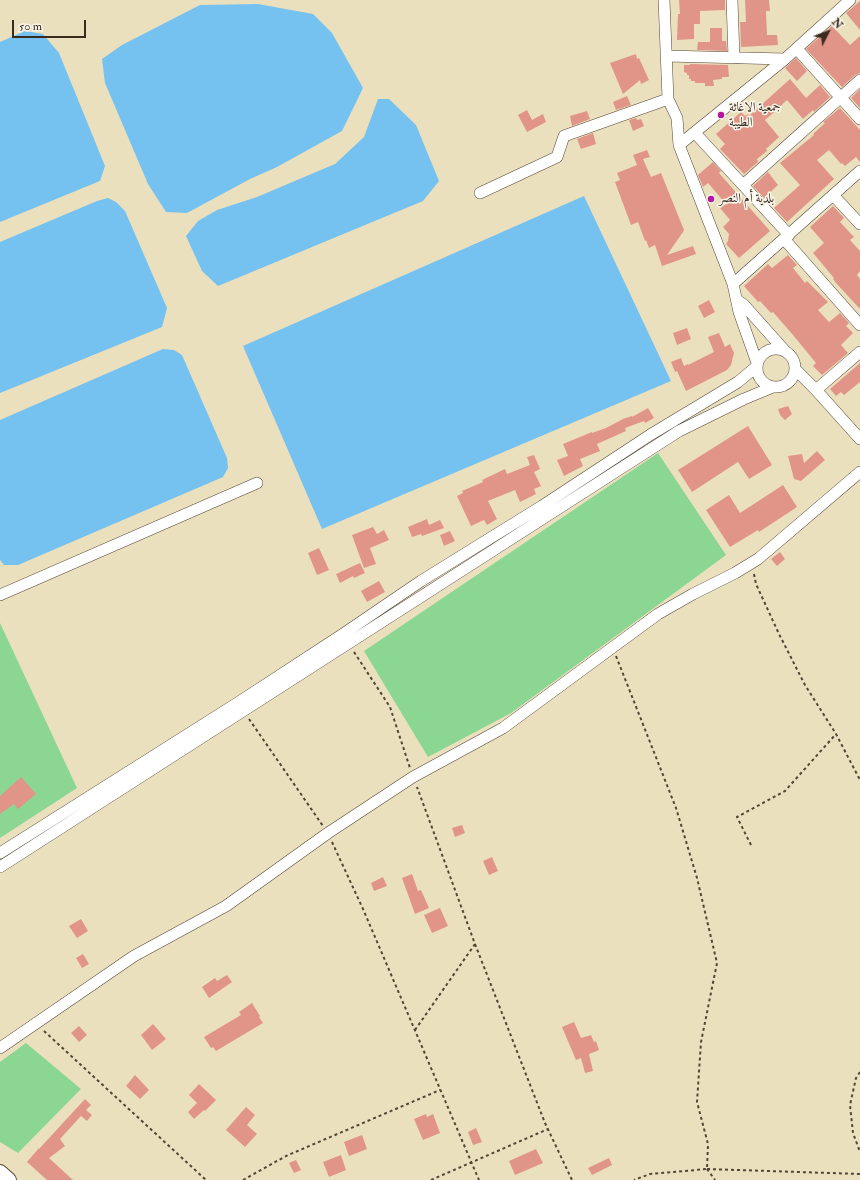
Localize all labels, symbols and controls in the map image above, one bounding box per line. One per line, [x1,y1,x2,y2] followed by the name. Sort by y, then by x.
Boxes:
[14,12,88,38] scale bar
[808,12,848,52] north arrow
[829,16,845,32] text: N
[19,19,42,34] text: 50 m
[729,100,781,131] place label: جمعية الاغاثة الطيبة
[716,110,726,120] marker: جمعية الاغاثة الطيبة
[719,191,774,207] place label: بلدية أم النصر
[706,194,716,204] marker: بلدية أم النصر

